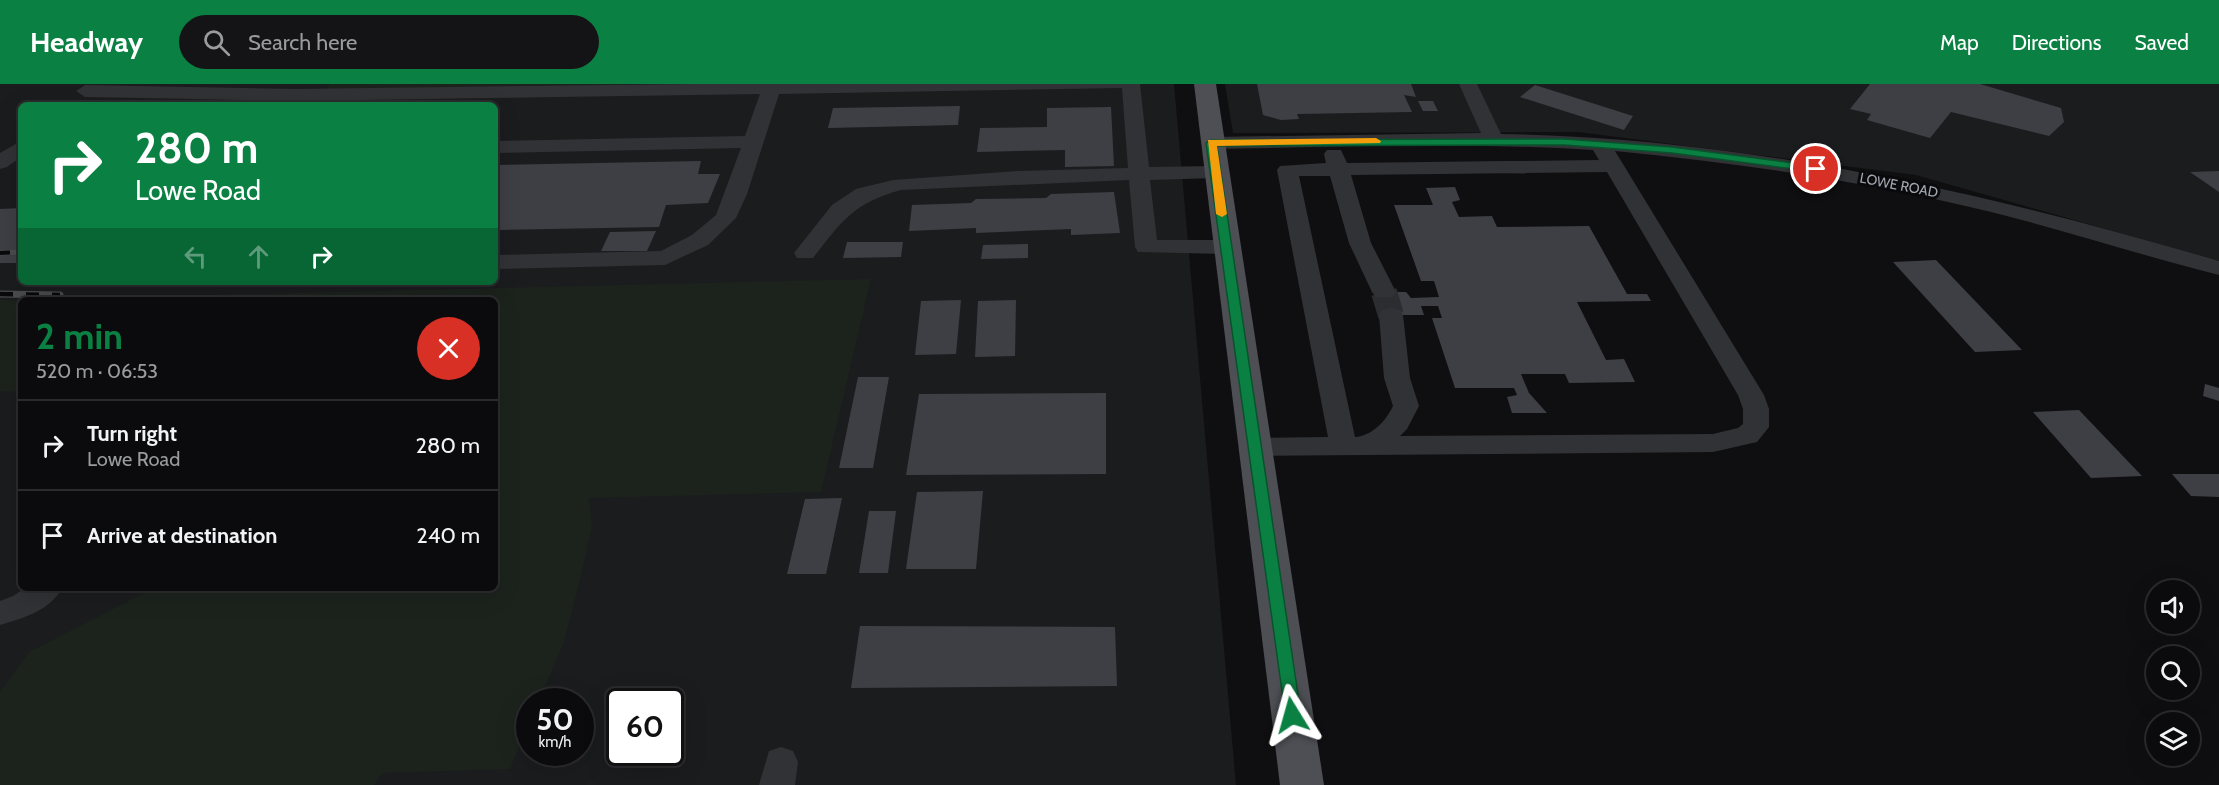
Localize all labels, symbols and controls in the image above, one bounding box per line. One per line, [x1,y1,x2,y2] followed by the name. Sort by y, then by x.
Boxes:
[179,15,599,69] search box
[30,25,143,59] text: Headway
[200,26,233,59] icon: search
[248,29,357,56] text: Search here
[1940,30,1979,55] text: Map
[2012,30,2101,55] text: Directions
[2134,30,2189,55] text: Saved
[135,122,258,174] text: 280 m
[36,126,114,204] icon: right
[1790,143,1841,194] pin
[1799,152,1832,185] icon: arrive
[1858,169,1940,201] street label: LOWE ROAD
[135,174,261,207] text: Lowe Road
[179,240,212,273] icon: left
[242,240,275,273] icon: ahead
[305,240,338,273] icon: right
[36,314,123,358] text: 2 min
[417,317,480,380] button: close
[36,359,158,383] text: 520 m · 06:53
[87,420,177,447] text: Turn right
[36,429,69,462] icon: right
[416,432,480,459] text: 280 m
[87,447,180,471] text: Lowe Road
[36,519,69,552] icon: arrive
[87,522,277,549] text: Arrive at destination
[416,522,480,549] text: 240 m
[2146,580,2200,766] map controls
[2146,580,2200,634] button: sound
[2146,646,2200,700] button: search
[1260,683,1324,747] position arrow
[606,688,684,766] speed limit sign: 60
[536,701,574,738] text: 50
[2146,712,2200,766] button: layers
[539,733,571,751] text: km/h

